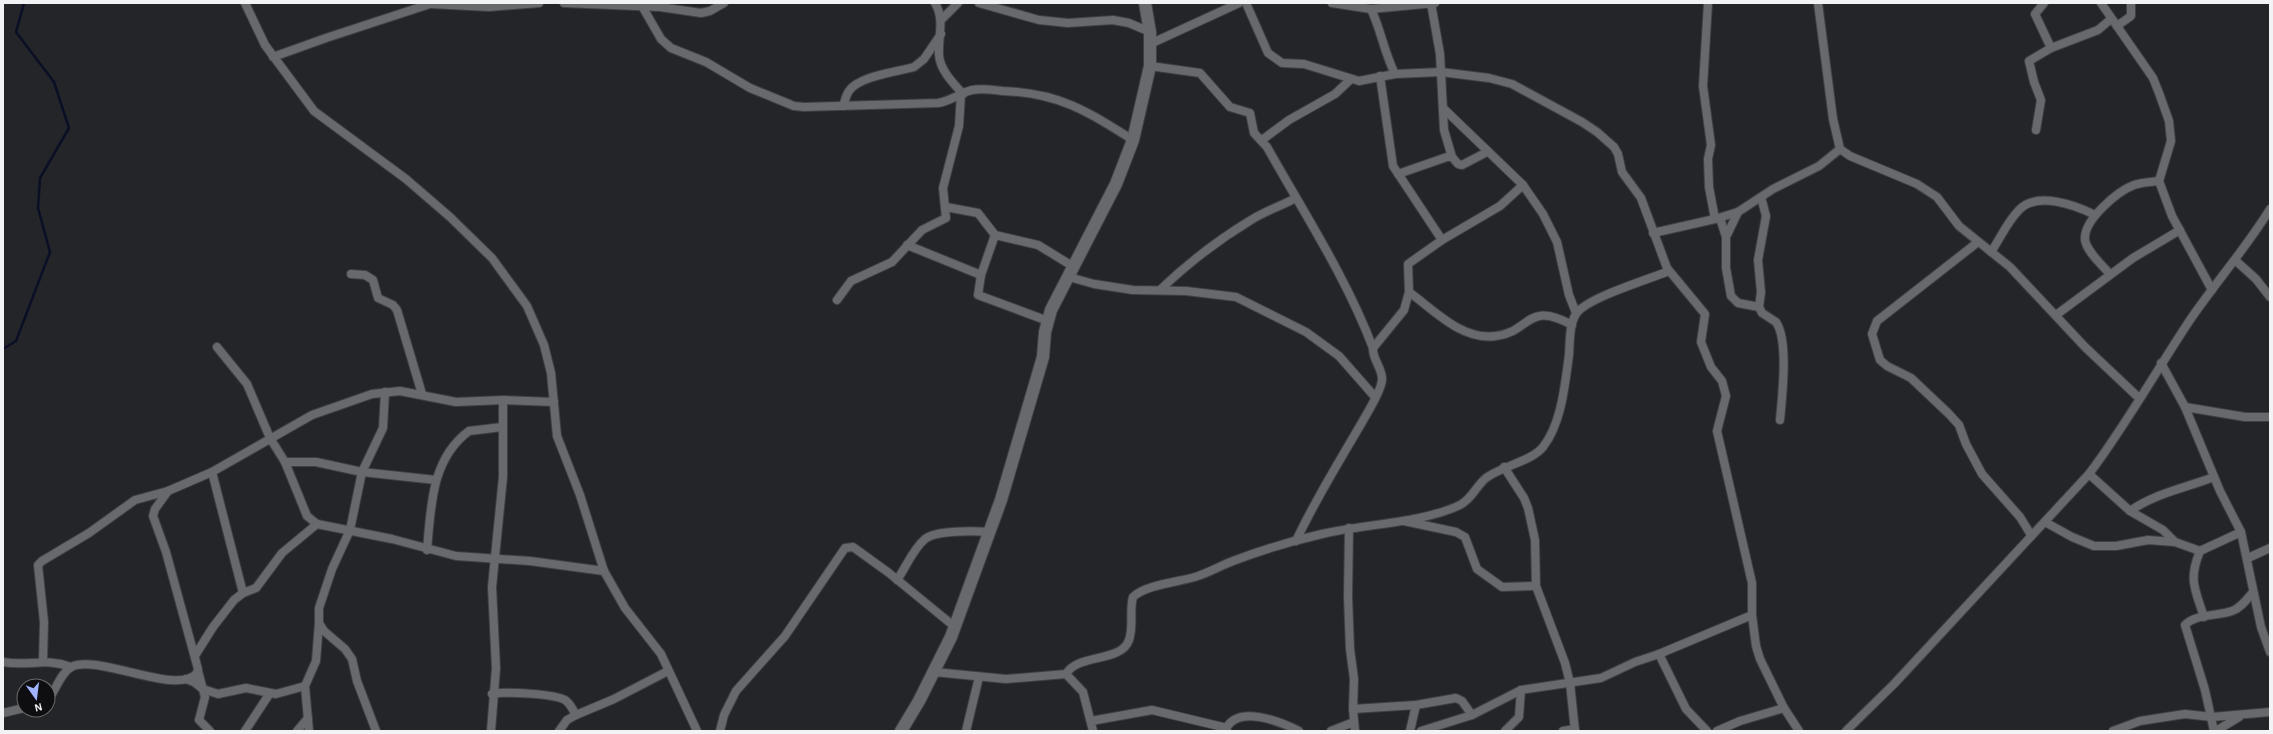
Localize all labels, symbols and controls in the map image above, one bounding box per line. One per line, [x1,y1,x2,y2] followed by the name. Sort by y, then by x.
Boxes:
[16,678,56,718] north arrow
[33,701,43,713] text: N

